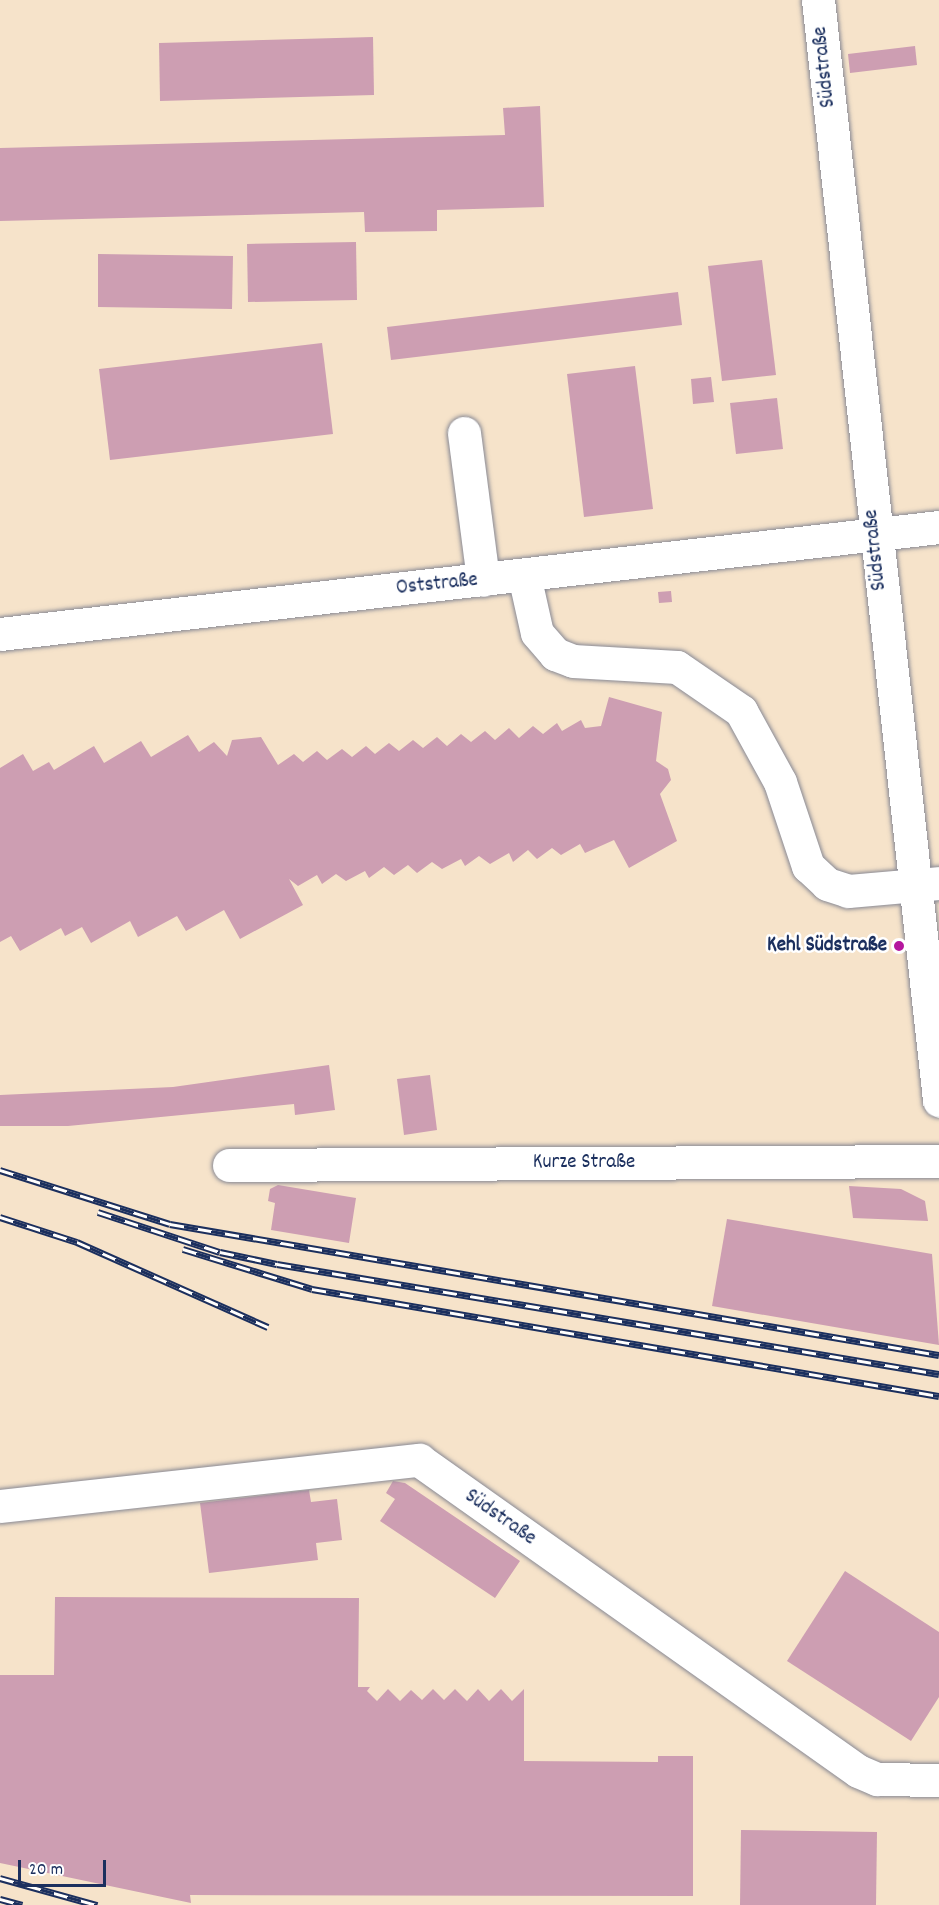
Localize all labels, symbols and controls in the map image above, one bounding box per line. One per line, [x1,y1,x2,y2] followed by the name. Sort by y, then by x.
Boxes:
[808,25,842,109] street label: Südstraße
[859,508,893,592] street label: Südstraße
[395,568,479,602] street label: Oststraße
[767,933,887,959] place label: Kehl Südstraße
[892,939,906,953] marker: Kehl Südstraße
[533,1150,635,1176] street label: Kurze Straße
[459,1484,541,1552] street label: Südstraße
[21,1848,110,1886] scale bar
[29,1858,63,1883] text: 20 m

